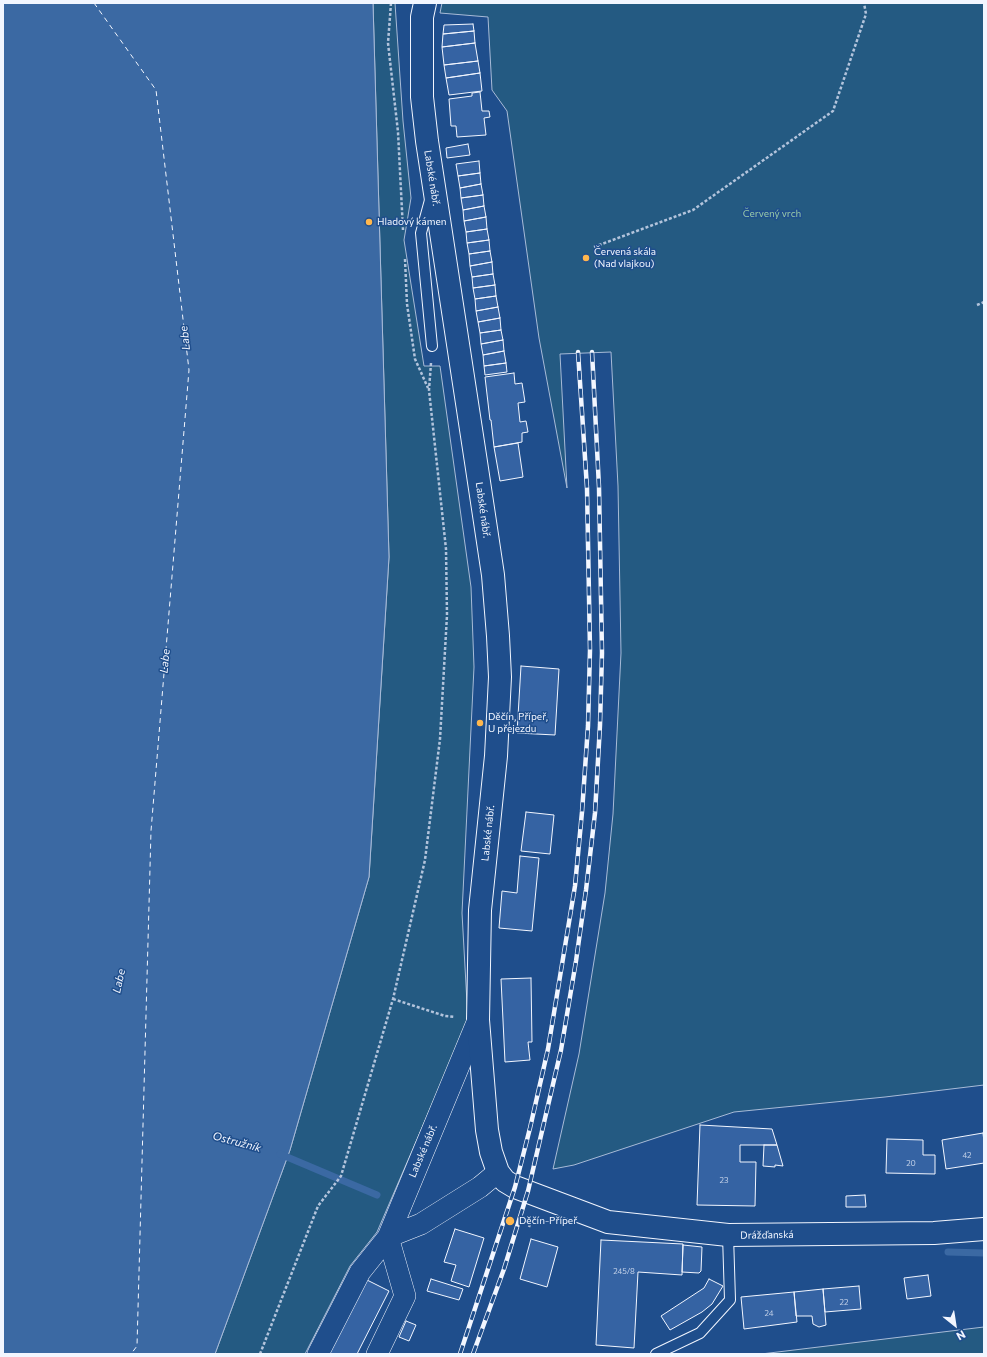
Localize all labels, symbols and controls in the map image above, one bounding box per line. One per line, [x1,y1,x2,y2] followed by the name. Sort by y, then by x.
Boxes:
[422,149,442,207] street label: Labské nábř.
[743,208,801,220] park label: Červený vrch
[377,216,446,228] place label: Hladový kámen
[364,217,374,227] marker: Hladový kámen
[594,246,656,270] place label: Červená skála (Nad vlajkou)
[581,253,591,263] marker: Červená skála (Nad vlajkou)
[177,325,193,351] water label: Labe
[473,481,493,539] street label: Labské nábř.
[157,648,173,674] water label: Labe
[488,711,548,734] place label: Děčín, Přípeř, U přejezdu
[475,718,485,728] marker: Děčín, Přípeř, U přejezdu
[479,804,497,862] street label: Labské nábř.
[110,968,128,994] water label: Labe
[406,1123,440,1179] street label: Labské nábř.
[211,1129,263,1155] water label: Ostružník
[962,1150,972,1160] house number: 42
[906,1158,916,1168] house number: 20
[720,1175,728,1185] house number: 23
[504,1215,516,1227] marker: Děčín-Přípeř
[519,1215,577,1227] place label: Děčín-Přípeř
[740,1229,794,1241] street label: Drážďanská
[613,1266,635,1276] house number: 245/8
[840,1297,848,1307] house number: 22
[935,1305,975,1345] north arrow
[764,1308,774,1318] house number: 24
[954,1328,968,1344] text: N

